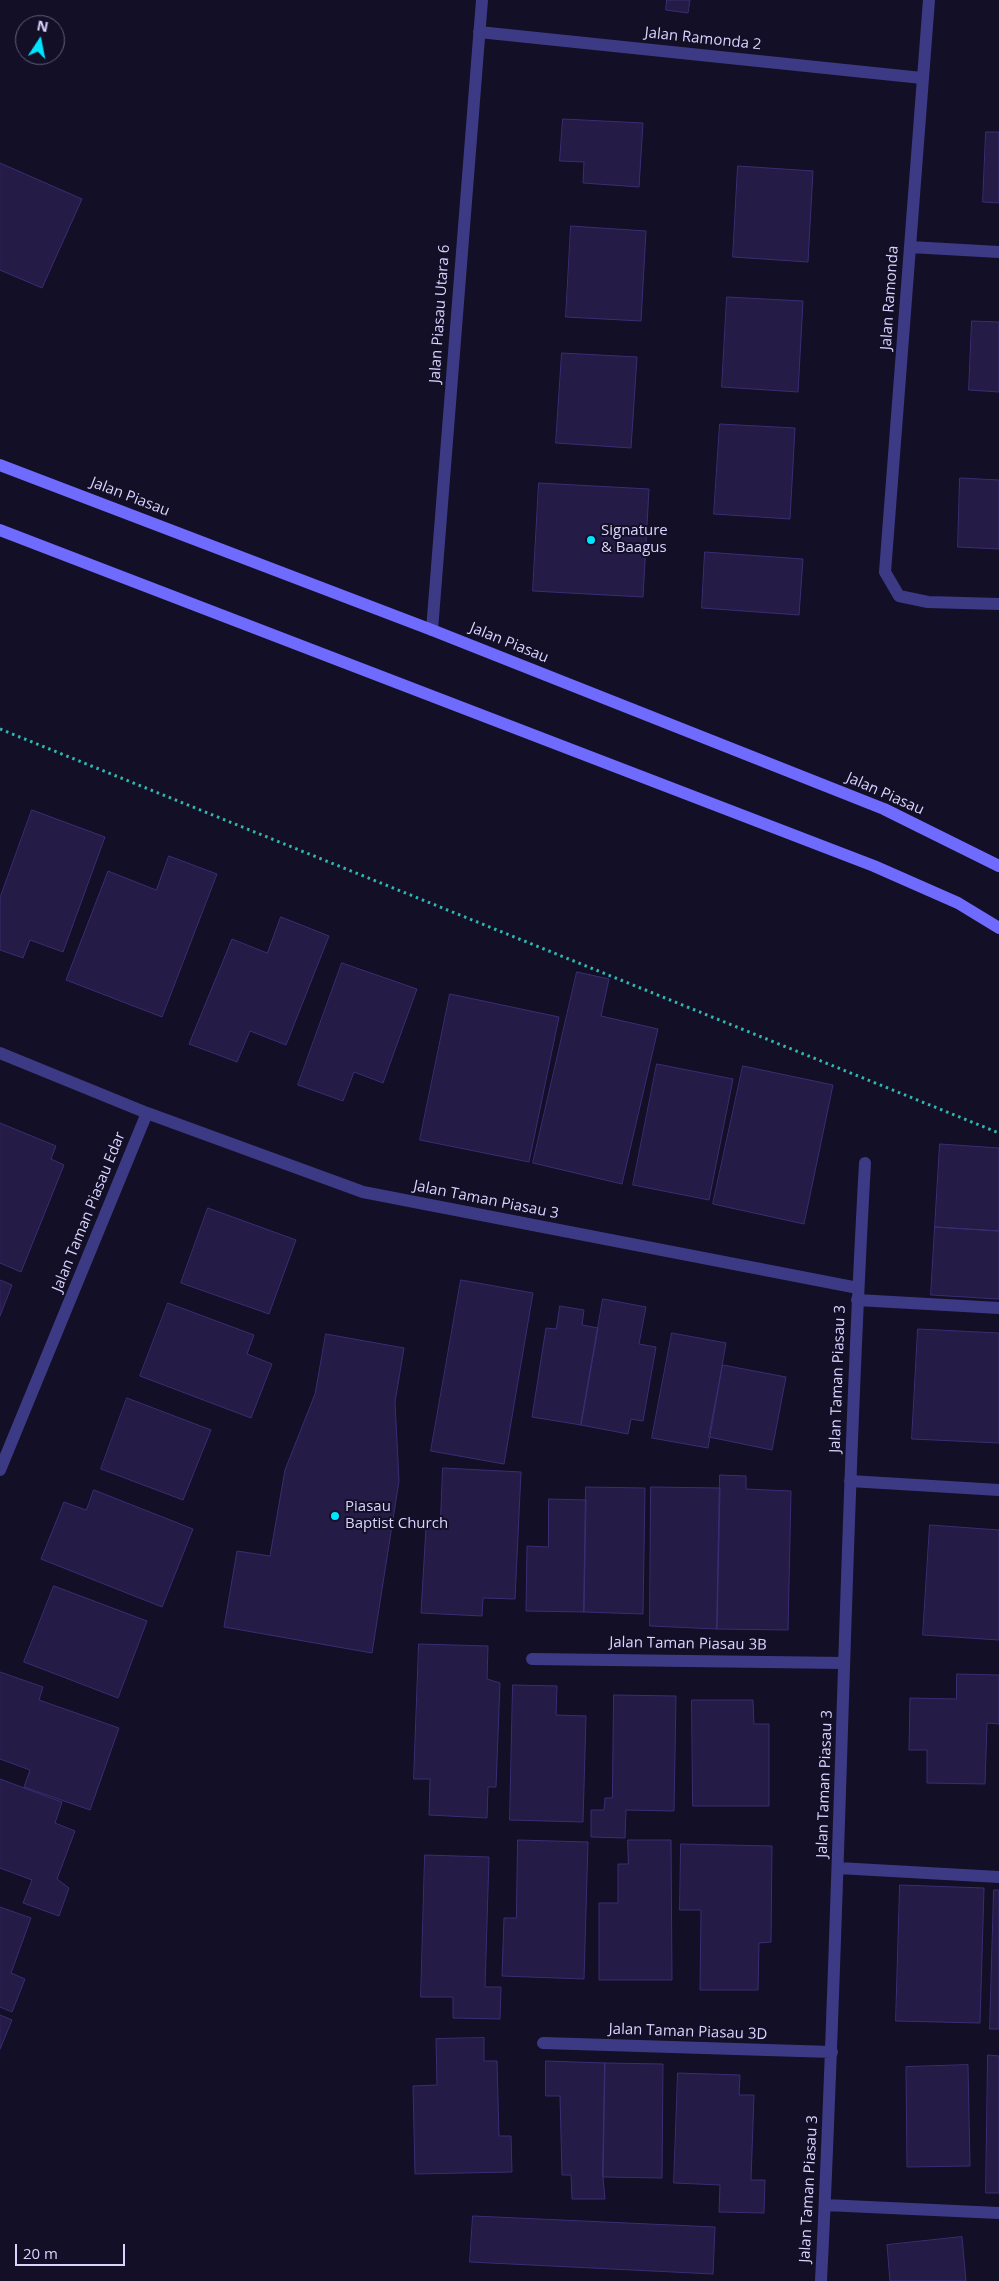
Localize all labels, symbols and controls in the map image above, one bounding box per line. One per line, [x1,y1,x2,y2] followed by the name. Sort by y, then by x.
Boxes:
[15,15,65,65] north arrow
[35,15,50,36] text: N
[644,24,762,54] street label: Jalan Ramonda 2
[426,244,454,384] street label: Jalan Piasau Utara 6
[877,245,903,351] street label: Jalan Ramonda
[88,474,172,520] street label: Jalan Piasau
[601,522,668,557] place label: Signature & Baagus
[585,534,597,546] marker: Signature & Baagus
[467,619,551,667] street label: Jalan Piasau
[843,769,927,819] street label: Jalan Piasau
[49,1129,129,1295] street label: Jalan Taman Piasau Edar
[412,1177,560,1223] street label: Jalan Taman Piasau 3
[826,1305,850,1453] street label: Jalan Taman Piasau 3
[345,1498,448,1533] place label: Piasau Baptist Church
[329,1510,341,1522] marker: Piasau Baptist Church
[609,1634,767,1654] street label: Jalan Taman Piasau 3B
[813,1710,837,1858] street label: Jalan Taman Piasau 3
[608,2020,768,2044] street label: Jalan Taman Piasau 3D
[796,2115,822,2263] street label: Jalan Taman Piasau 3
[18,2234,128,2266] scale bar
[23,2243,58,2263] text: 20 m

